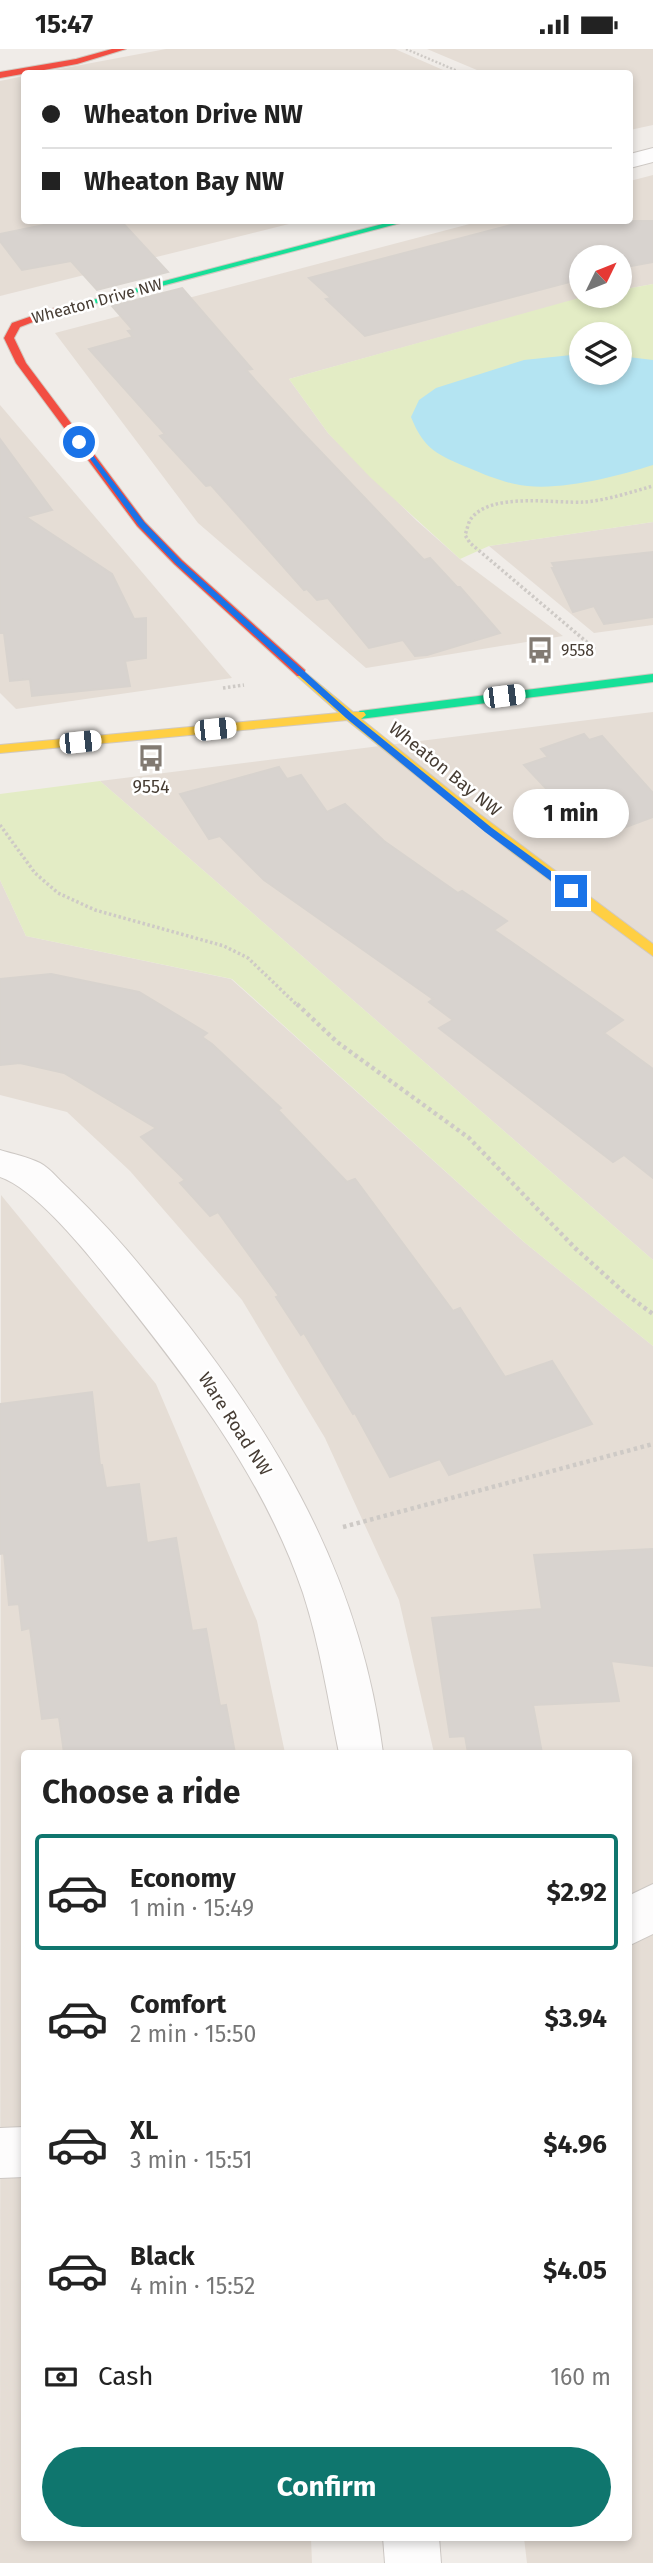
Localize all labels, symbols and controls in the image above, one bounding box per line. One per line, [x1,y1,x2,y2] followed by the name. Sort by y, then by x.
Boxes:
[35,9,93,40] text: 15:47
[84,99,303,130] text: Wheaton Drive NW
[84,166,284,197] text: Wheaton Bay NW
[569,245,632,308] north arrow
[569,245,632,385] map controls
[30,274,164,328] street label: Wheaton Drive NW
[569,322,632,385] button: layers
[63,426,95,458] route start
[525,635,555,665] bus stop icon: 9558
[561,641,594,660] place label: 9558
[482,683,527,709] car
[194,716,237,742] car
[384,717,506,821] street label: Wheaton Bay NW
[59,729,102,755] car
[136,743,166,773] bus stop icon: 9554
[133,776,170,798] place label: 9554
[513,789,629,839] callout: 1 min
[543,799,599,827] text: 1 min
[555,875,587,907] route end
[193,1368,277,1480] street label: Ware Road NW
[42,1773,240,1811] text: Choose a ride
[46,1861,109,1924] icon: car
[130,1863,236,1894] text: Economy
[546,1877,607,1908] text: $2.92
[130,1894,254,1922] text: 1 min · 15:49
[46,1987,109,2050] icon: car
[130,1989,226,2020] text: Comfort
[545,2003,607,2034] text: $3.94
[130,2020,256,2048] text: 2 min · 15:50
[46,2113,109,2176] icon: car
[130,2115,158,2146] text: XL
[543,2129,607,2160] text: $4.96
[130,2146,252,2174] text: 3 min · 15:51
[46,2239,109,2302] icon: car
[130,2241,195,2272] text: Black
[543,2255,607,2286] text: $4.05
[130,2272,255,2300] text: 4 min · 15:52
[42,2358,80,2396] icon: cash
[98,2361,154,2392] text: Cash
[550,2363,611,2391] text: 160 m
[42,2447,611,2527] button: Confirm

